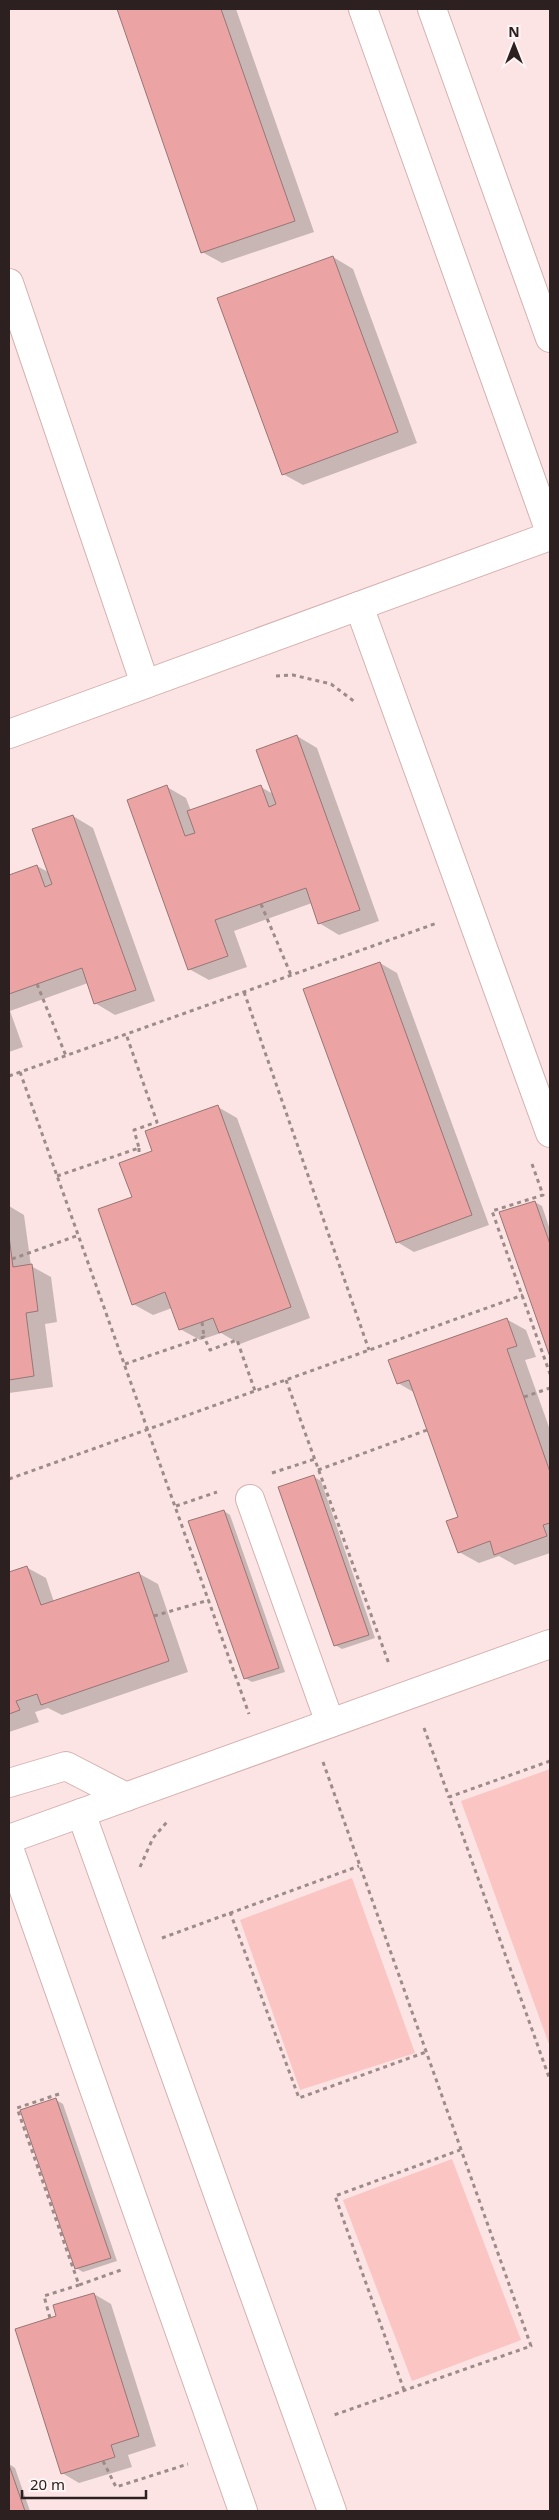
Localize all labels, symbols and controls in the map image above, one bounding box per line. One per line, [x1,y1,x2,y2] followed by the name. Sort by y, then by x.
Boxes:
[489,20,539,70] north arrow
[508,22,520,41] text: N
[22,2468,146,2500] scale bar
[30,2474,65,2494] text: 20 m

